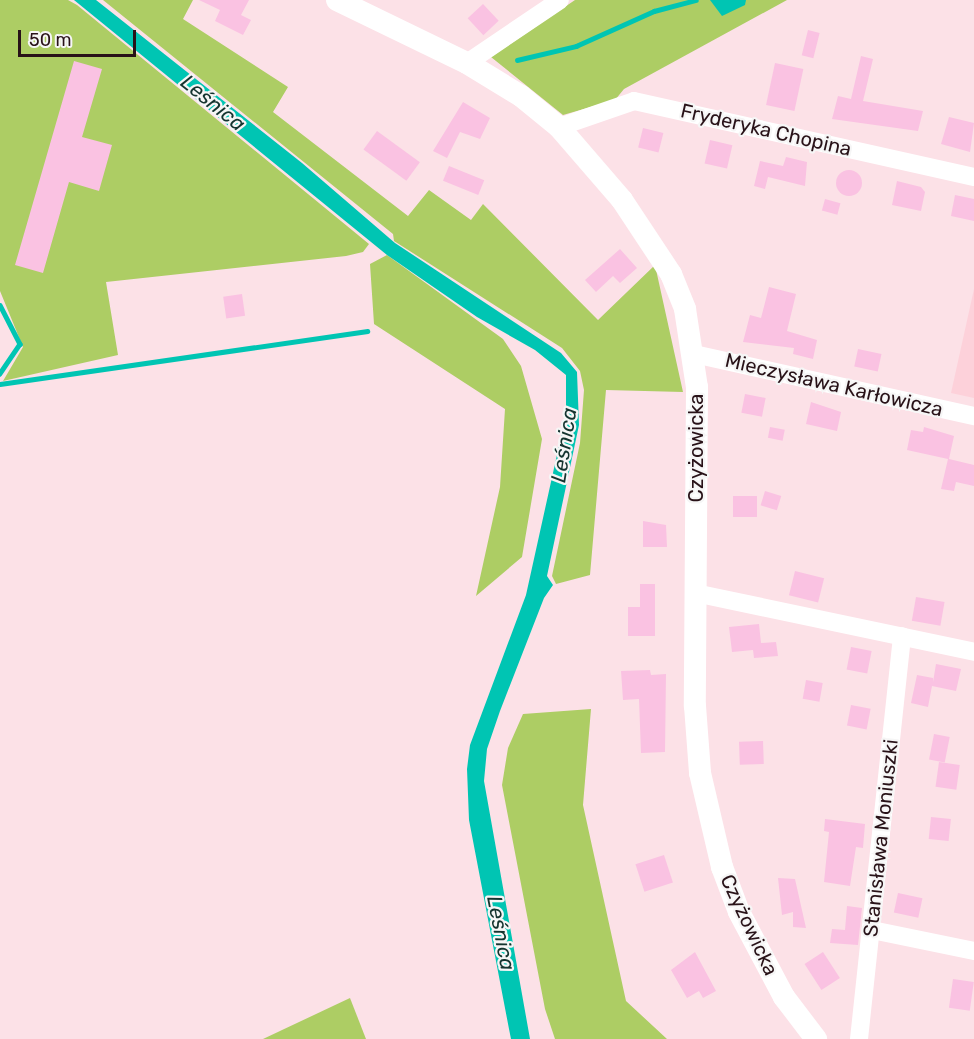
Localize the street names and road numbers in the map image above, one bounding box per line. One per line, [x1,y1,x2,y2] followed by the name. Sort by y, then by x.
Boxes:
[678,99,854,161] street label: Fryderyka Chopina
[723,348,945,422] street label: Mieczysława Karłowicza
[684,394,708,502] street label: Czyżowicka
[859,738,903,938] street label: Stanisława Moniuszki
[715,871,783,979] street label: Czyżowicka

